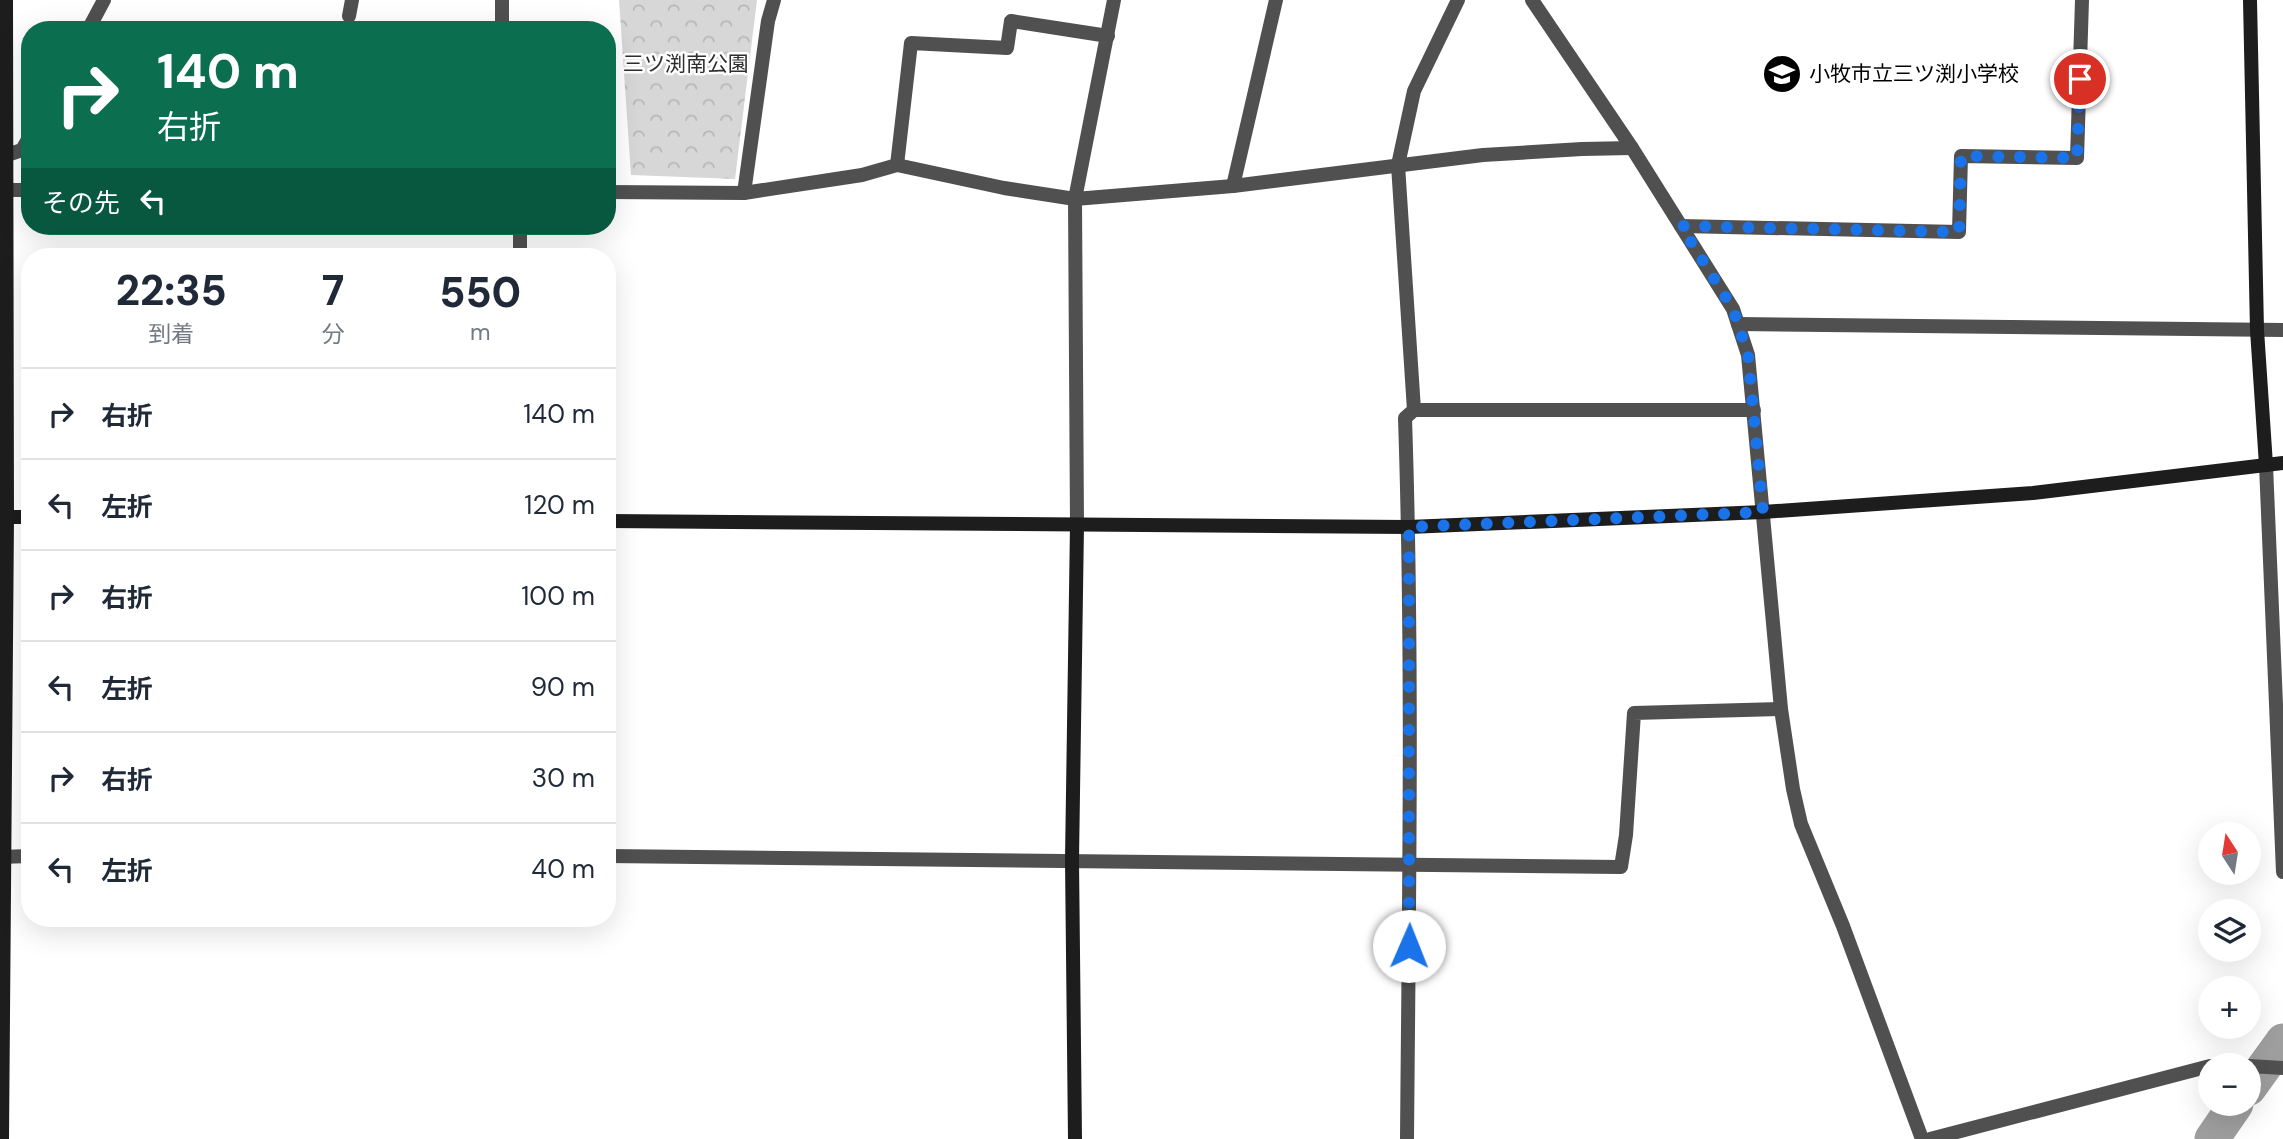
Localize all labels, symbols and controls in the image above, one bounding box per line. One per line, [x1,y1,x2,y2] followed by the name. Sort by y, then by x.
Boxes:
[157,39,299,103] text: 140 m
[42,49,133,140] icon: right
[2050,49,2110,109] pin
[623,50,749,78] park label: 三ツ渕南公園
[1761,53,1803,95] school or university icon: 小牧市立三ツ渕小学校
[1809,60,2019,88] place label: 小牧市立三ツ渕小学校
[2061,60,2099,98] icon: arrive
[157,106,221,148] text: 右折
[134,182,172,220] icon: left
[42,186,120,220] text: その先
[116,263,227,318] text: 22:35
[322,263,344,318] text: 7
[439,265,521,320] text: 550
[470,317,491,347] text: m
[148,319,194,349] text: 到着
[322,319,345,349] text: 分
[42,395,80,433] icon: right
[523,397,595,431] text: 140 m
[101,399,153,433] text: 右折
[42,486,80,524] icon: left
[524,488,595,522] text: 120 m
[101,490,153,524] text: 左折
[42,577,80,615] icon: right
[521,579,595,613] text: 100 m
[101,581,153,615] text: 右折
[42,668,80,706] icon: left
[531,670,595,704] text: 90 m
[101,672,153,706] text: 左折
[42,759,80,797] icon: right
[532,761,595,795] text: 30 m
[101,763,153,797] text: 右折
[2198,822,2261,886] north arrow
[2198,822,2261,1116] map controls
[42,850,80,888] icon: left
[531,852,595,886] text: 40 m
[101,854,153,888] text: 左折
[2198,899,2261,962] button: layers
[1372,909,1446,983] position arrow
[2198,976,2261,1039] button: +
[2198,1053,2261,1116] button: −

